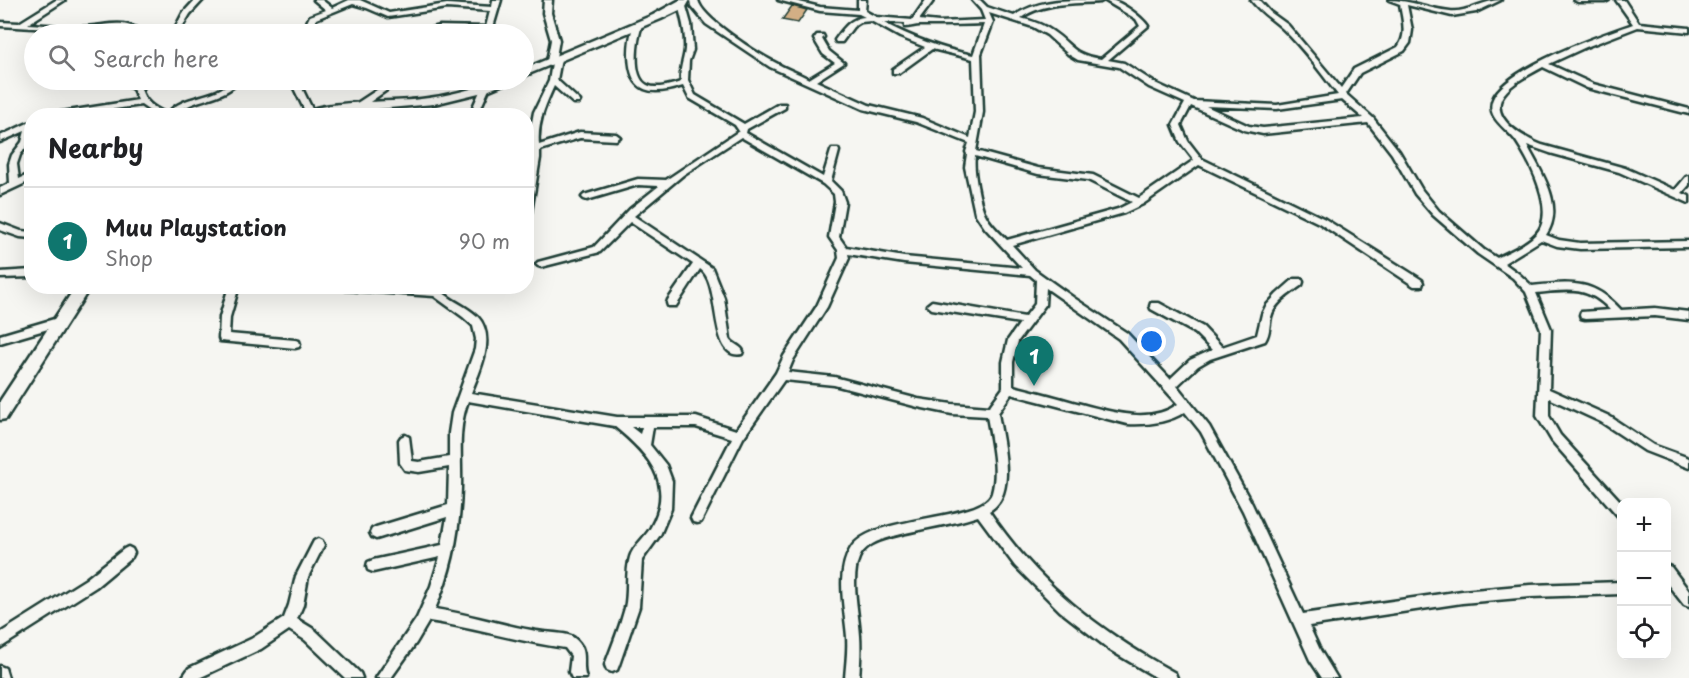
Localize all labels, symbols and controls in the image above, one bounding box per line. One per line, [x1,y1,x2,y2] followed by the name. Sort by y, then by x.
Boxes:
[24,24,534,90] search box
[45,41,78,74] icon: search
[93,41,219,74] text: Search here
[48,128,143,167] text: Nearby
[105,210,287,243] text: Muu Playstation
[63,226,72,256] text: 1
[459,226,510,256] text: 90 m
[105,243,153,273] text: Shop
[1137,327,1166,356] your location
[1014,336,1054,386] pin: 1
[1617,498,1671,660] map controls
[1617,498,1671,552] button: +
[1617,552,1671,606] button: −
[1617,606,1671,660] button: locate

